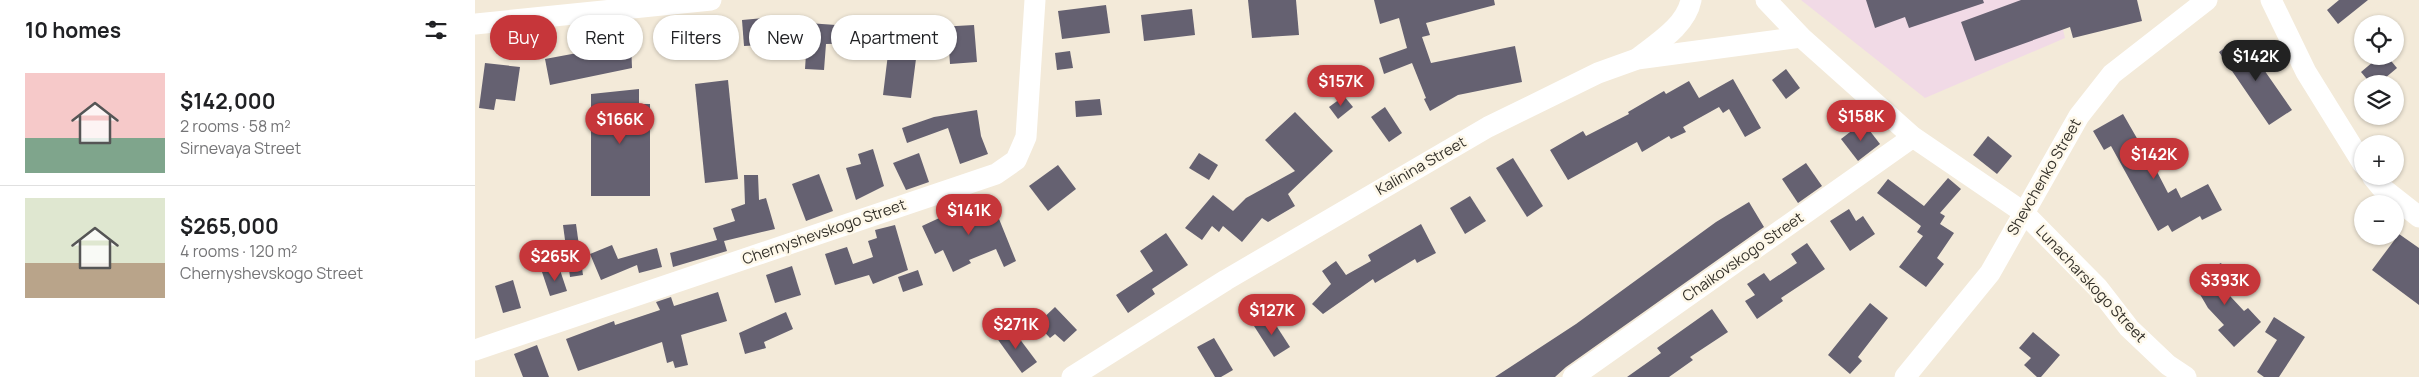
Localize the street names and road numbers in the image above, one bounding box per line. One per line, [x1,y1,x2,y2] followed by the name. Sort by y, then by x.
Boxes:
[2002,114,2086,239] street label: Shevchenko Street
[1372,131,1470,200] street label: Kalinina Street
[739,194,908,269] street label: Chernyshevskogo Street
[1678,207,1808,306] street label: Chaikovskogo Street
[2031,220,2151,347] street label: Lunacharskogo Street

